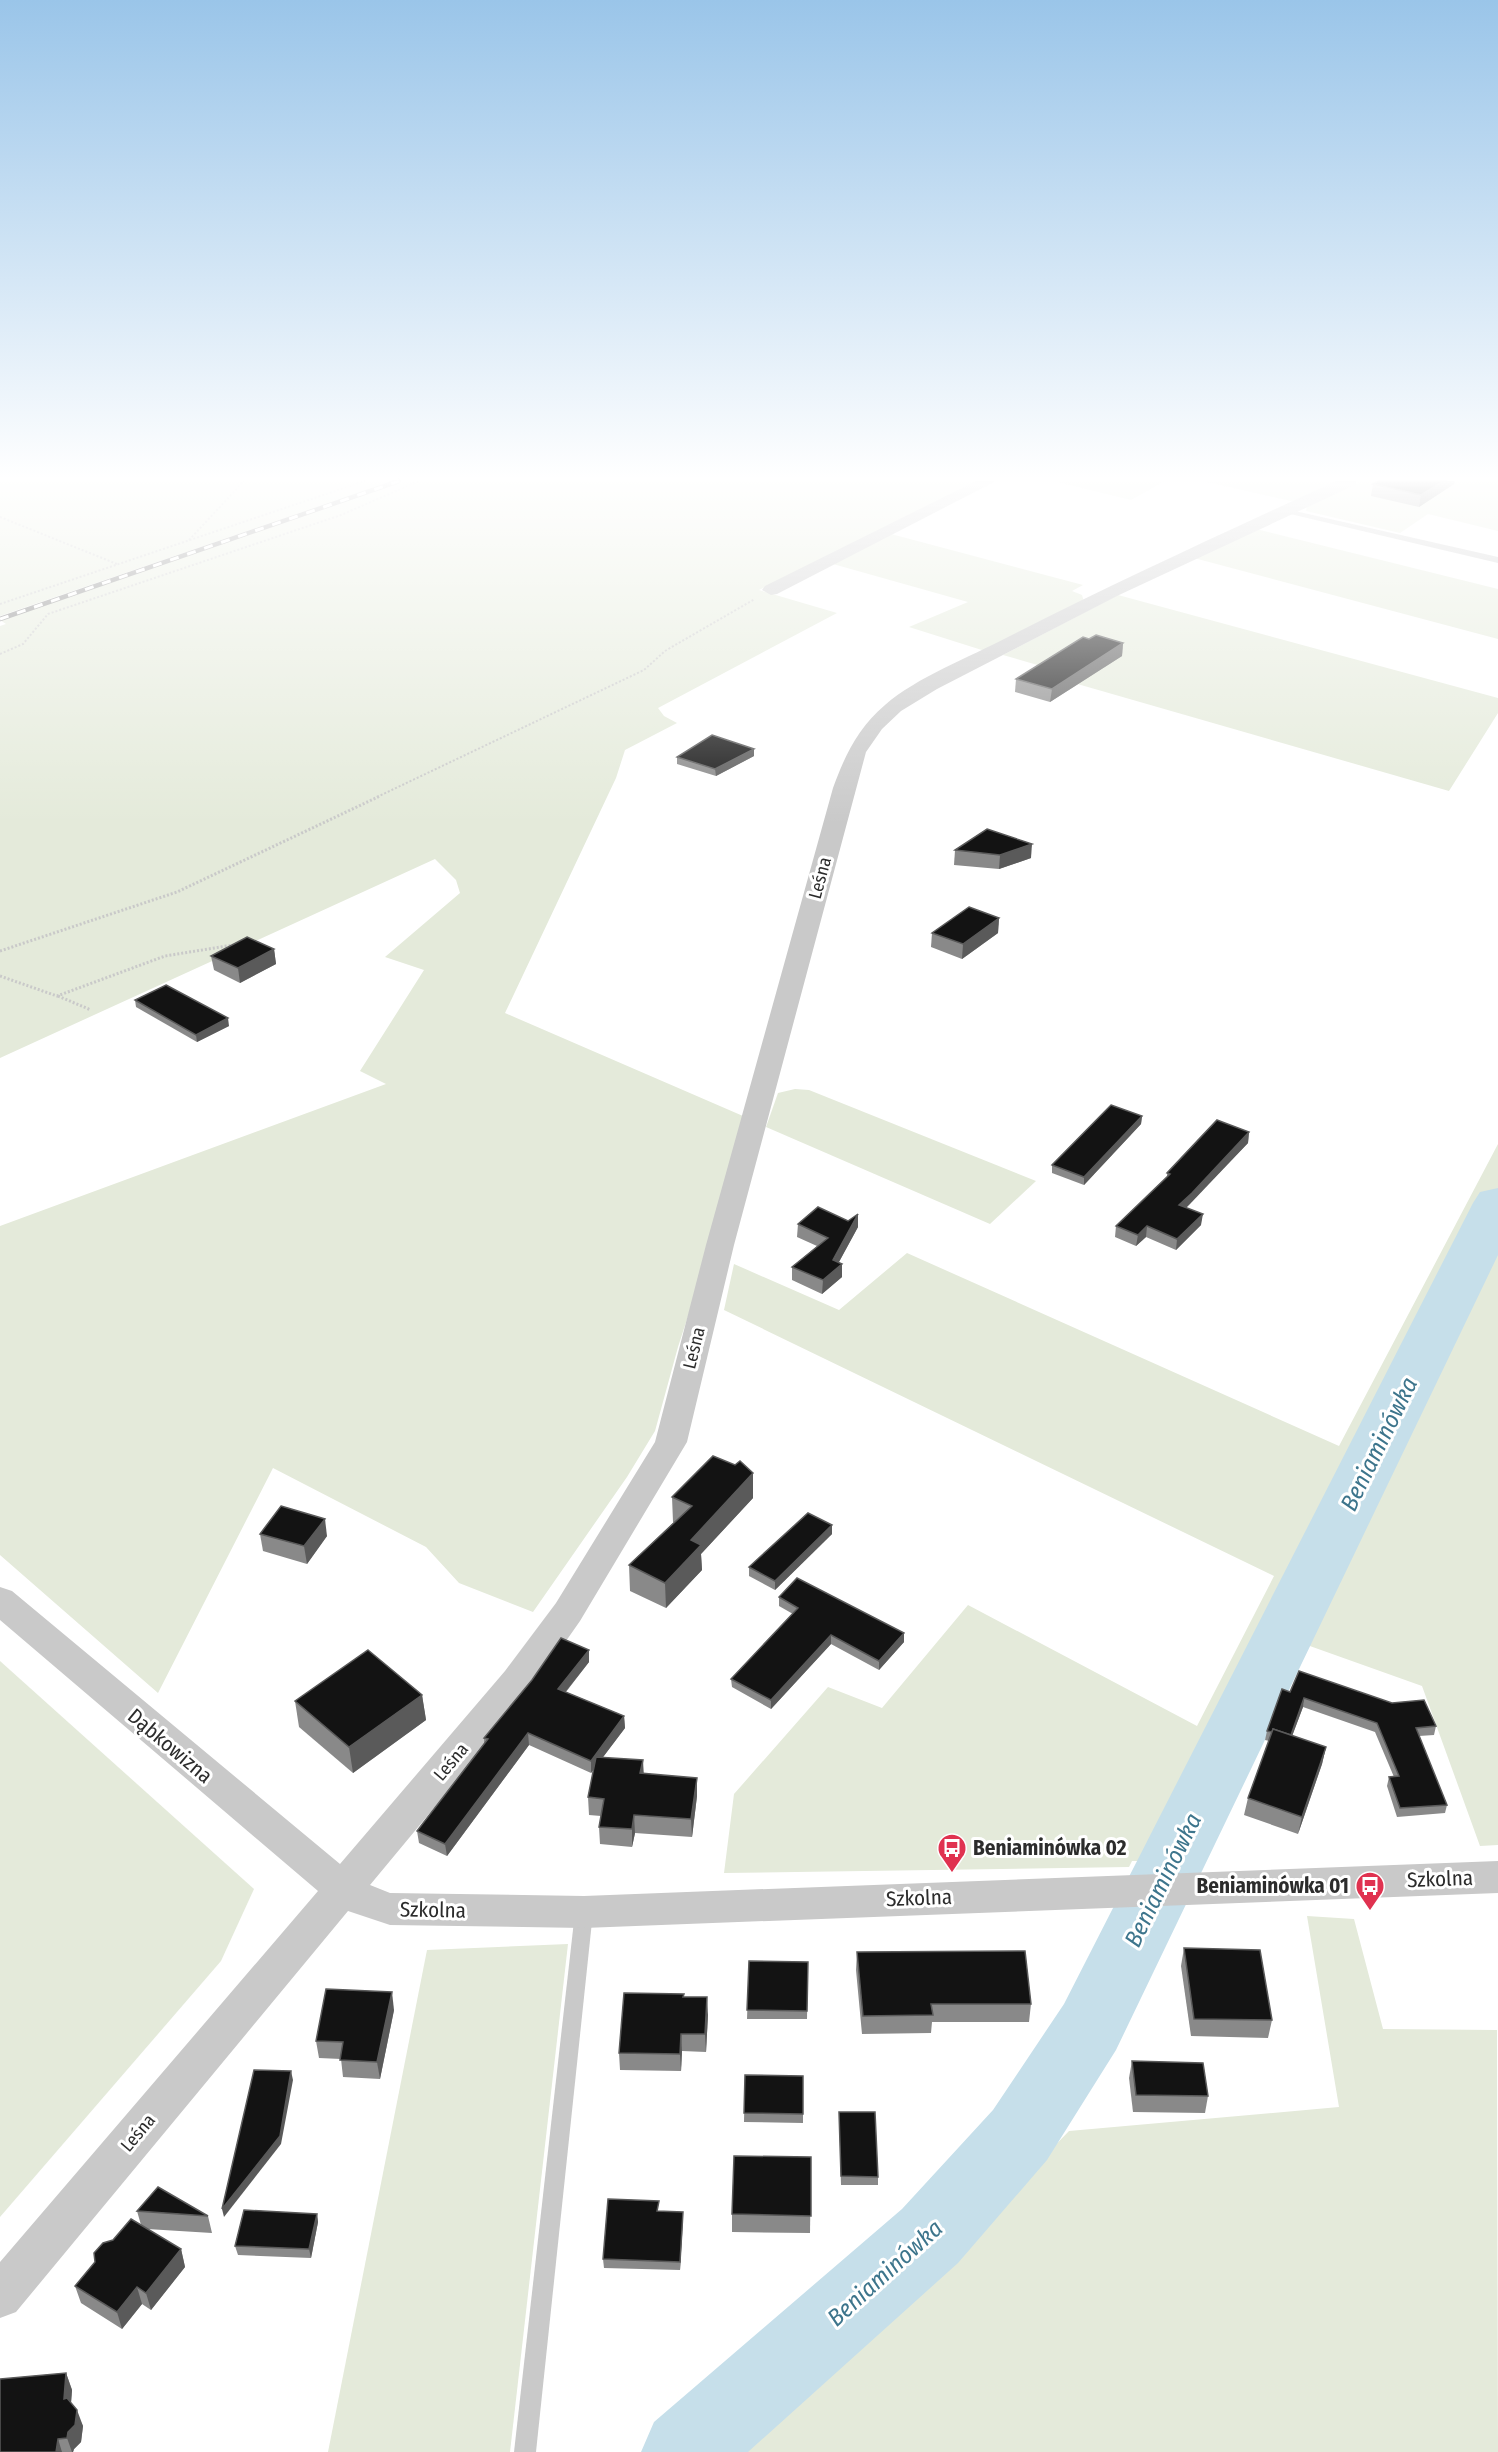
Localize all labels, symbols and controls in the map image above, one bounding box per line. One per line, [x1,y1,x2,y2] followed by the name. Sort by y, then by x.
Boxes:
[804,854,836,901] street label: Leśna
[678,1325,710,1371] street label: Leśna
[1335,1373,1423,1515] water label: Beniaminówka
[122,1703,218,1789] street label: Dąbkowizna
[429,1739,473,1785] street label: Leśna
[1119,1809,1207,1951] water label: Beniaminówka
[936,1832,968,1874] bus stop icon: Beniaminówka 02
[973,1835,1127,1861] place label: Beniaminówka 02
[1407,1865,1473,1893] street label: Szkolna
[1354,1870,1386,1912] bus stop icon: Beniaminówka 01
[1197,1873,1349,1899] place label: Beniaminówka 01
[886,1884,952,1912] street label: Szkolna
[400,1896,466,1924] street label: Szkolna
[116,2110,160,2156] street label: Leśna
[822,2214,948,2332] water label: Beniaminówka

